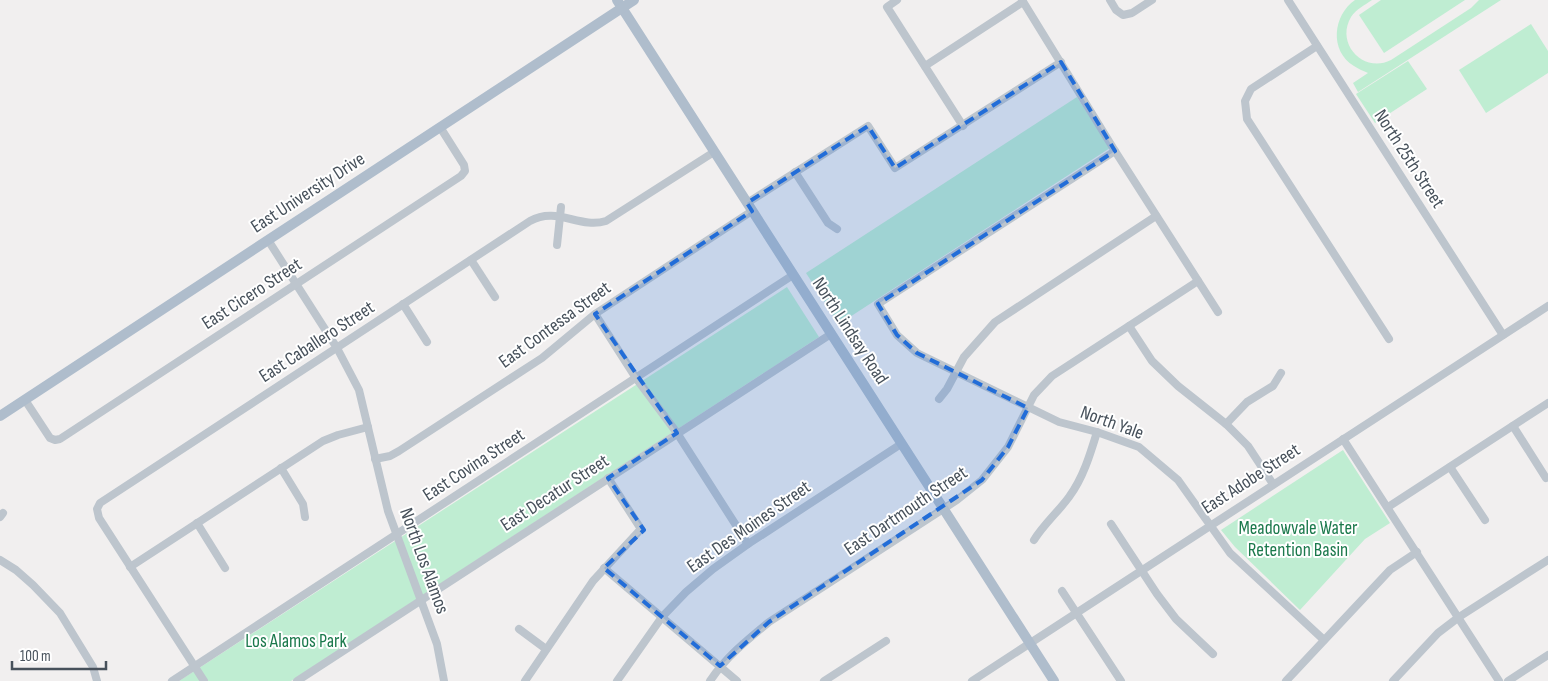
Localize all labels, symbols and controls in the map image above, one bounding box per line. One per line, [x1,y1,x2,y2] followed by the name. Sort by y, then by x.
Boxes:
[1369,105,1449,213] street label: North 25th Street
[247,148,369,238] street label: East University Drive
[198,253,306,335] street label: East Cicero Street
[807,273,893,389] street label: North Lindsay Road
[495,277,616,373] street label: East Contessa Street
[255,296,379,388] street label: East Caballero Street
[1077,401,1147,445] street label: North Yale
[419,423,529,506] street label: East Covina Street
[1197,439,1305,519] street label: East Adobe Street
[497,449,614,537] street label: East Decatur Street
[840,461,972,561] street label: East Dartmouth Street
[683,476,815,578] street label: East Des Moines Street
[394,505,454,617] street label: North Los Alamos
[1238,517,1358,562] park label: Meadowvale Water Retention Basin
[245,630,347,653] park label: Los Alamos Park
[12,638,106,670] scale bar
[20,647,51,666] text: 100 m

